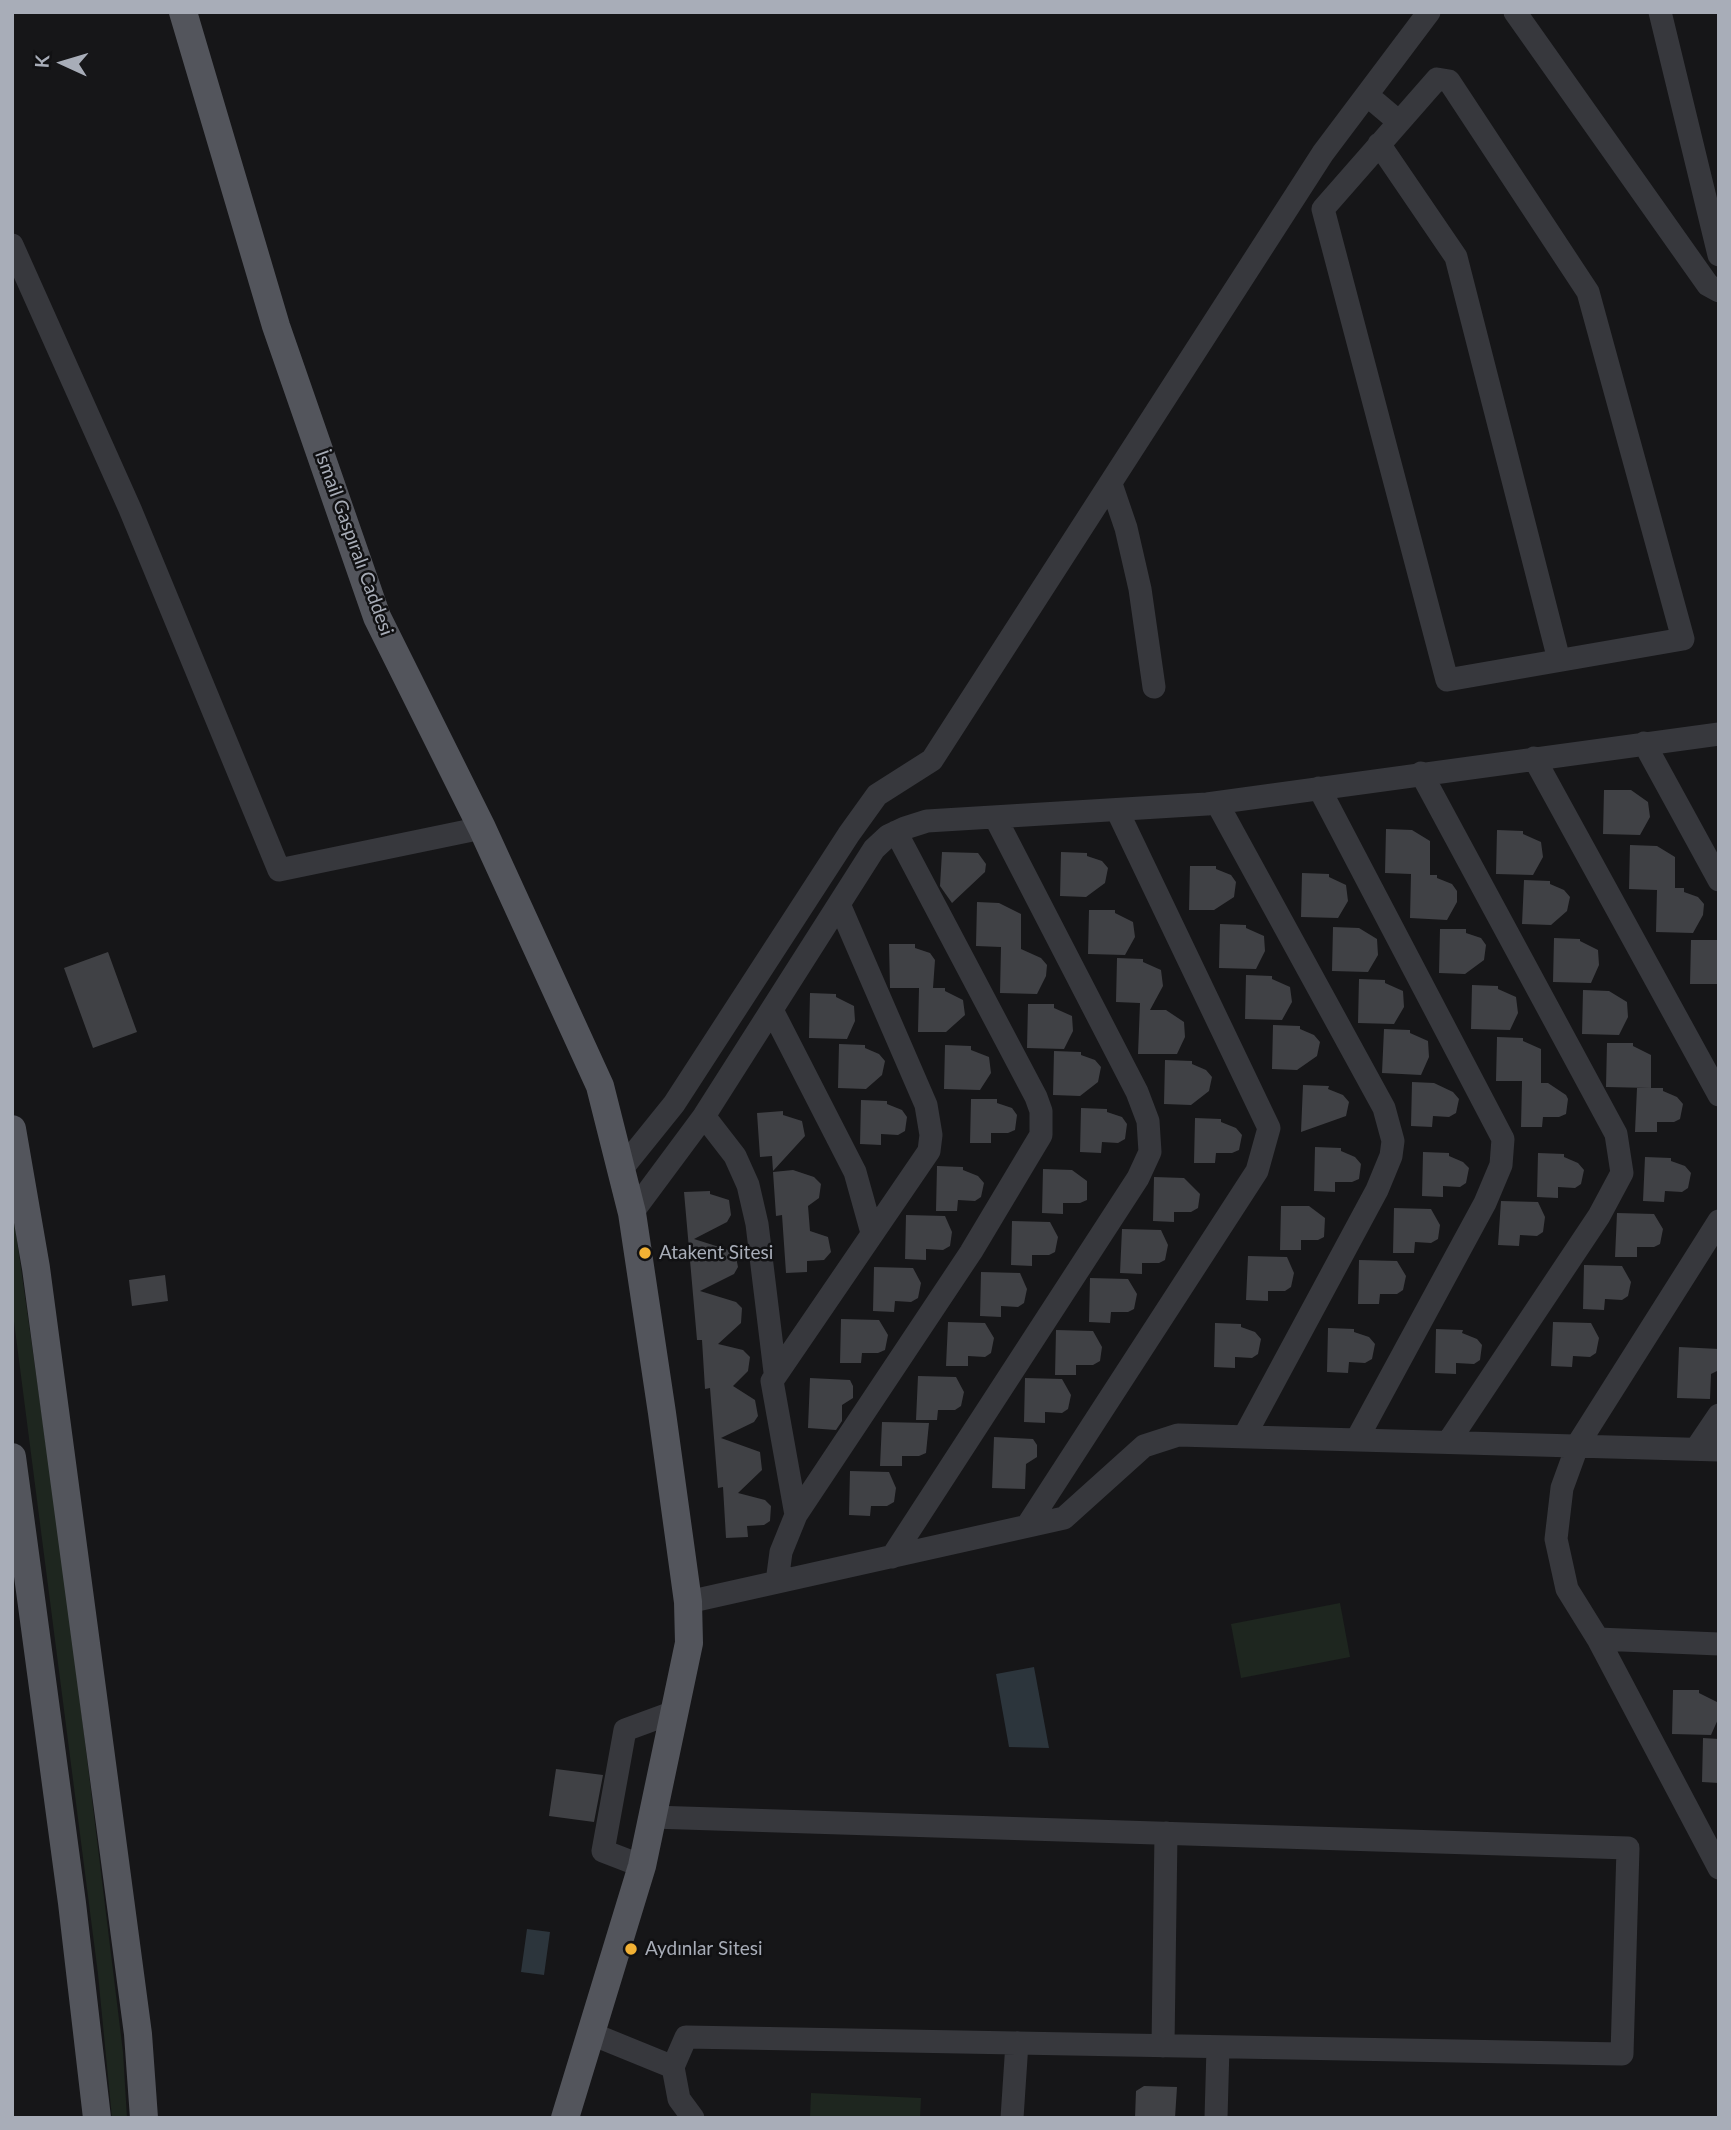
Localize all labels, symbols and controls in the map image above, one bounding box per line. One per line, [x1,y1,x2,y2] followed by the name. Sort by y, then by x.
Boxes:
[28,28,98,98] north arrow
[30,54,53,69] text: K
[310,447,398,639] street label: İsmail Gaspıralı Caddesi
[659,1242,773,1264] place label: Atakent Sitesi
[637,1245,653,1261] marker: Atakent Sitesi
[645,1938,762,1960] place label: Aydınlar Sitesi
[623,1941,639,1957] marker: Aydınlar Sitesi

